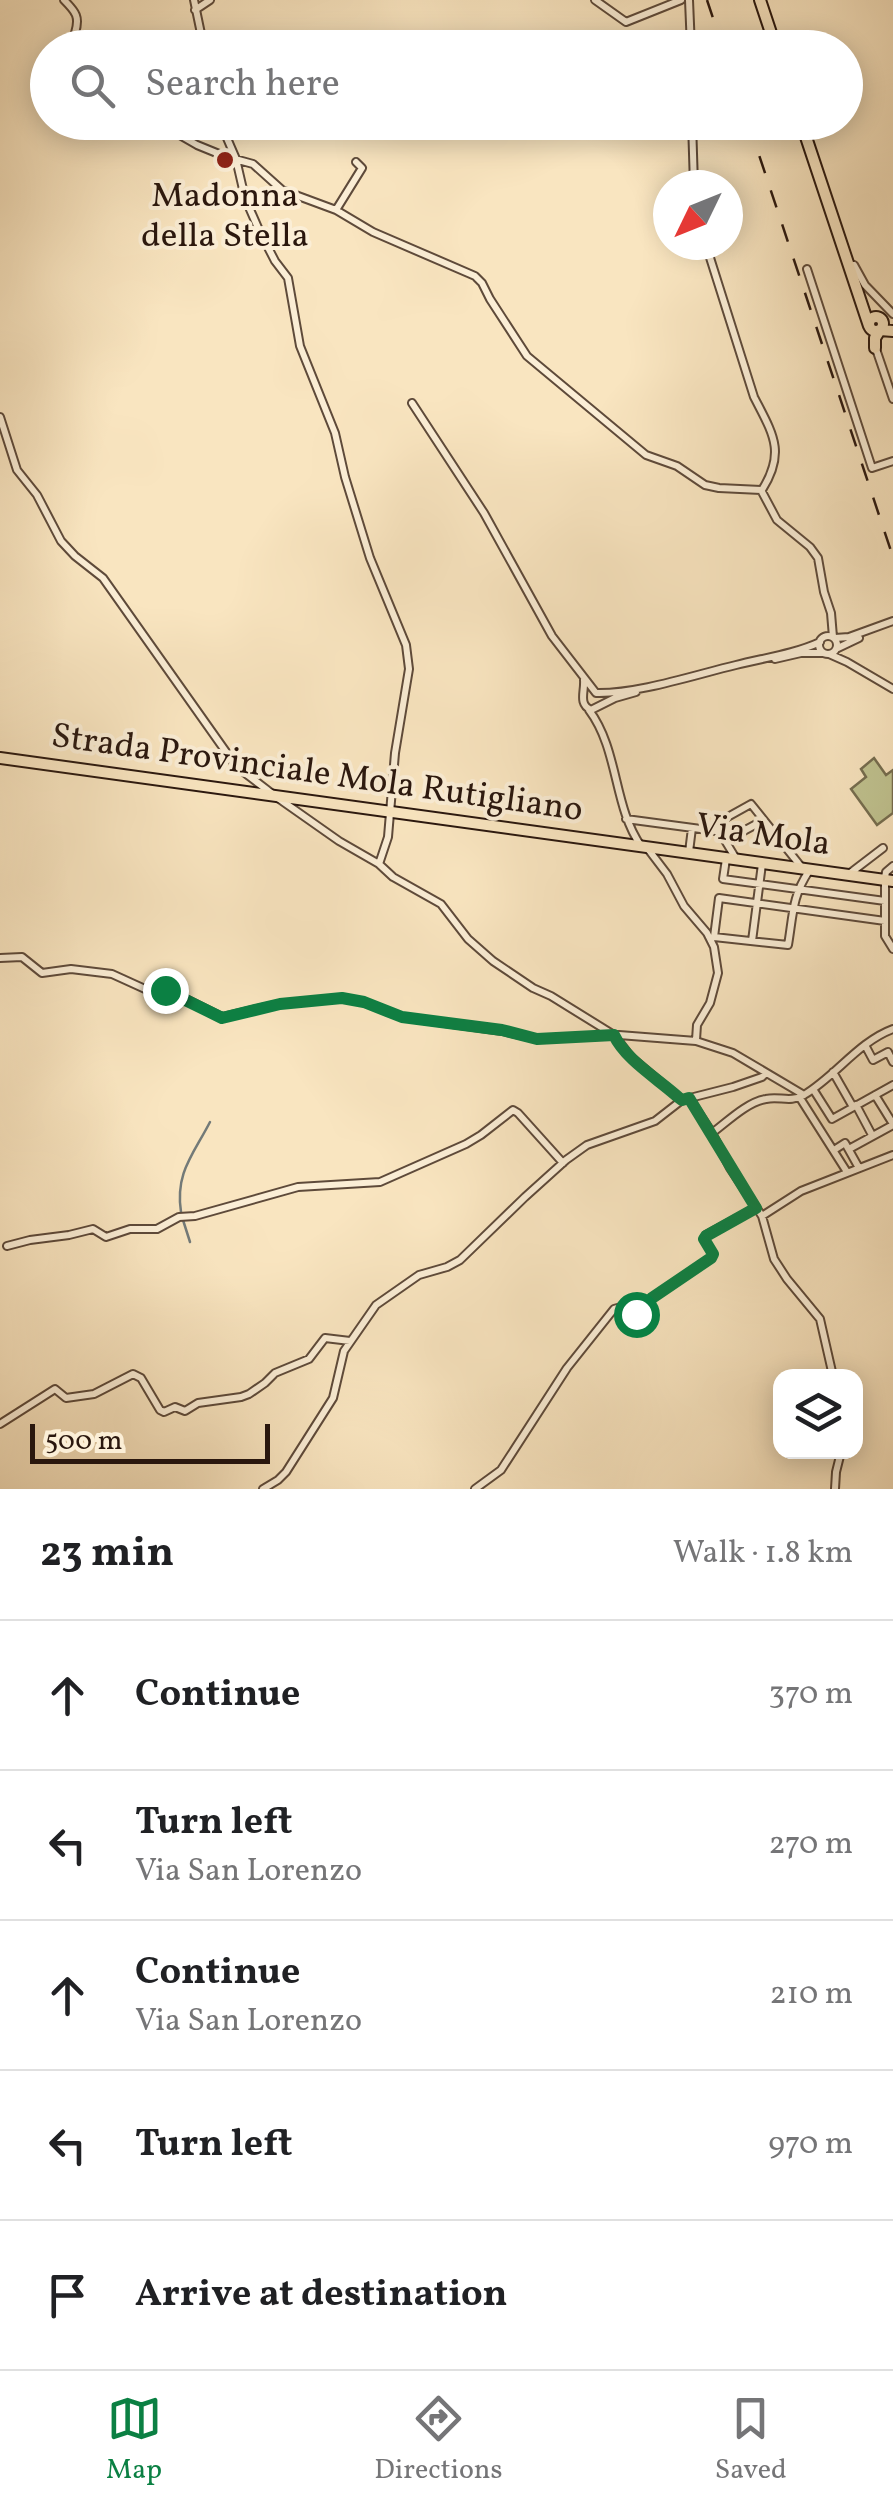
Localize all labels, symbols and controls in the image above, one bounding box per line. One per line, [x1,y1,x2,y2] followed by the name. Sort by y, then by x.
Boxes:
[30,30,863,140] search box
[65,58,120,113] icon: search
[145,59,340,112] text: Search here
[214,149,236,171] marker: Madonna della Stella
[653,170,743,260] north arrow
[141,173,309,261] place label: Madonna della Stella
[48,713,586,835] street label: Strada Provinciale Mola Rutigliano
[693,803,833,869] street label: Via Mola
[143,968,189,1014] route end
[614,1292,660,1338] route start
[773,1369,863,1459] map controls
[773,1369,863,1459] button: layers
[30,1419,270,1464] scale bar
[45,1422,123,1461] text: 500 m
[40,1525,174,1584] text: 23 min
[673,1532,853,1576] text: Walk · 1.8 km
[40,1668,95,1723] icon: ahead
[135,1669,300,1722] text: Continue
[768,1673,853,1717] text: 370 m
[135,1797,292,1850] text: Turn left
[40,1818,95,1873] icon: left
[768,1823,853,1867] text: 270 m
[135,1850,362,1894] text: Via San Lorenzo
[135,1947,300,2000] text: Continue
[40,1968,95,2023] icon: ahead
[769,1973,853,2017] text: 210 m
[135,2000,362,2044] text: Via San Lorenzo
[40,2118,95,2173] icon: left
[135,2119,292,2172] text: Turn left
[768,2123,853,2167] text: 970 m
[40,2268,95,2323] icon: arrive
[135,2269,508,2322] text: Arrive at destination
[106,2391,162,2490] tab: Map
[374,2391,503,2490] tab: Directions
[715,2391,787,2490] tab: Saved

